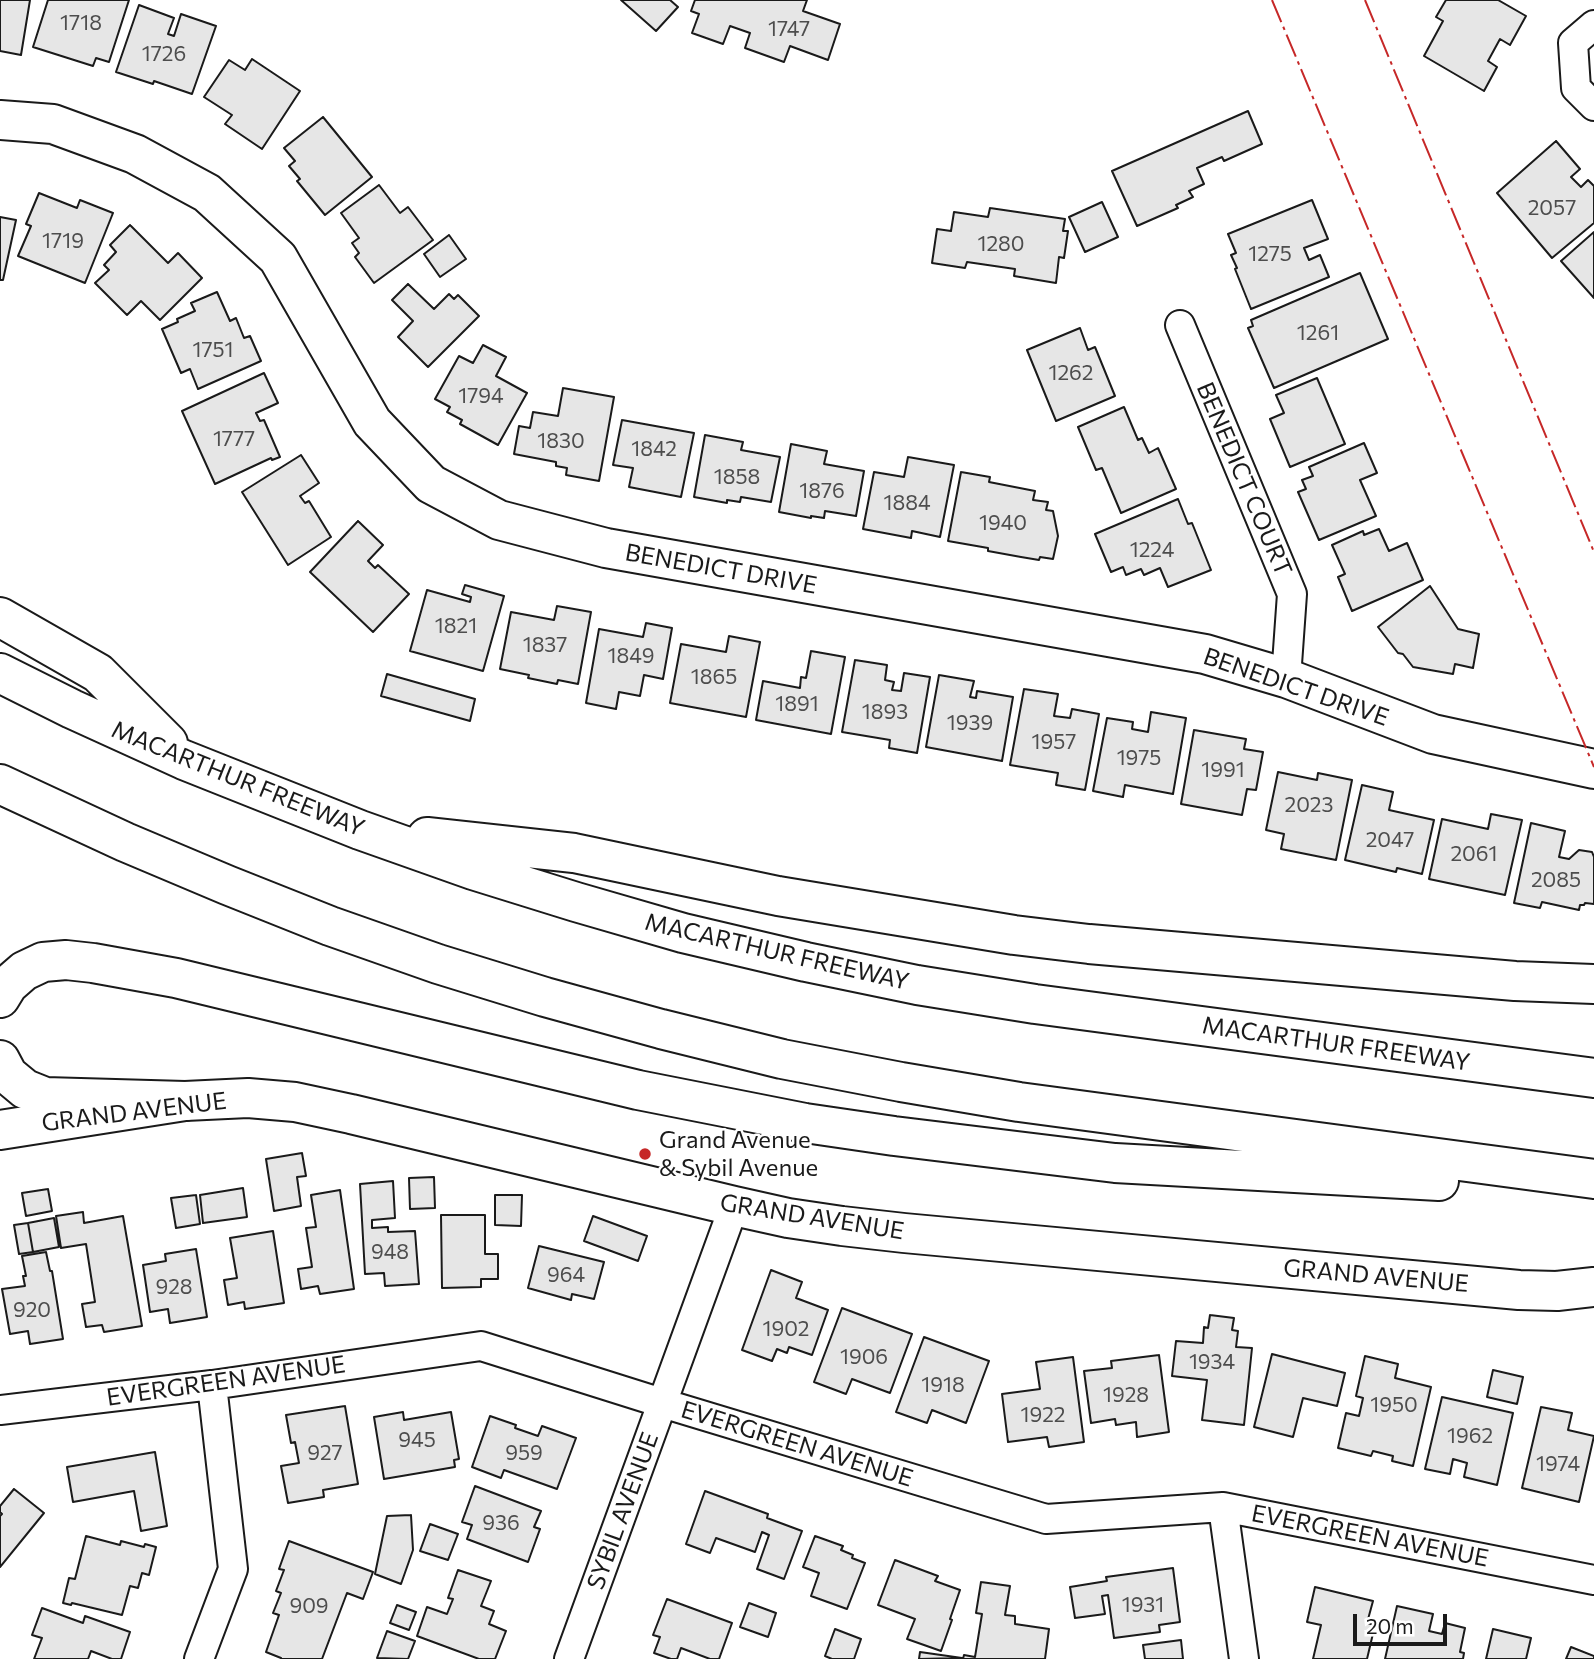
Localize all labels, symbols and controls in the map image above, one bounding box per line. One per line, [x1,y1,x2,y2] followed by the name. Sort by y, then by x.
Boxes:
[60,10,102,36] house number: 1718
[768,16,810,42] house number: 1747
[142,41,186,67] house number: 1726
[1528,195,1576,221] house number: 2057
[42,228,84,254] house number: 1719
[977,231,1025,257] house number: 1280
[1248,241,1292,267] house number: 1275
[1297,320,1339,346] house number: 1261
[192,337,234,363] house number: 1751
[1049,360,1093,386] house number: 1262
[1190,378,1298,580] street label: BENEDICT COURT
[458,383,504,409] house number: 1794
[213,426,255,452] house number: 1777
[537,428,585,454] house number: 1830
[631,436,677,462] house number: 1842
[714,464,760,490] house number: 1858
[799,478,845,504] house number: 1876
[883,490,931,516] house number: 1884
[979,510,1027,536] house number: 1940
[1130,537,1174,563] house number: 1224
[623,538,819,600] street label: BENEDICT DRIVE
[435,613,477,639] house number: 1821
[523,632,567,658] house number: 1837
[1200,642,1392,732] street label: BENEDICT DRIVE
[607,643,655,669] house number: 1849
[691,664,737,690] house number: 1865
[775,691,819,717] house number: 1891
[862,699,908,725] house number: 1893
[947,710,993,736] house number: 1939
[107,715,369,843] street label: MACARTHUR FREEWAY
[1032,729,1076,755] house number: 1957
[1117,745,1161,771] house number: 1975
[1201,757,1245,783] house number: 1991
[1285,792,1333,818] house number: 2023
[1366,827,1414,853] house number: 2047
[1450,841,1498,867] house number: 2061
[1531,867,1581,893] house number: 2085
[642,908,912,996] street label: MACARTHUR FREEWAY
[1200,1011,1472,1077] street label: MACARTHUR FREEWAY
[40,1086,228,1138] street label: GRAND AVENUE
[659,1126,818,1182] place label: Grand Avenue & Sybil Avenue
[637,1146,653,1162] marker: Grand Avenue & Sybil Avenue
[718,1188,906,1246] street label: GRAND AVENUE
[371,1239,409,1265] house number: 948
[1282,1254,1470,1298] street label: GRAND AVENUE
[547,1262,585,1288] house number: 964
[155,1274,193,1300] house number: 928
[13,1297,51,1323] house number: 920
[762,1316,810,1342] house number: 1902
[840,1344,888,1370] house number: 1906
[1189,1349,1235,1375] house number: 1934
[105,1350,347,1412] street label: EVERGREEN AVENUE
[921,1372,965,1398] house number: 1918
[1103,1382,1149,1408] house number: 1928
[1370,1392,1418,1418] house number: 1950
[678,1395,916,1493] street label: EVERGREEN AVENUE
[1021,1402,1065,1428] house number: 1922
[1447,1423,1493,1449] house number: 1962
[398,1427,436,1453] house number: 945
[581,1428,665,1594] street label: SYBIL AVENUE
[307,1440,343,1466] house number: 927
[505,1440,543,1466] house number: 959
[1536,1451,1580,1477] house number: 1974
[1249,1499,1491,1573] street label: EVERGREEN AVENUE
[482,1510,520,1536] house number: 936
[1122,1592,1164,1618] house number: 1931
[289,1593,329,1619] house number: 909
[1356,1600,1450,1644] scale bar
[1366,1613,1414,1638] text: 20 m

